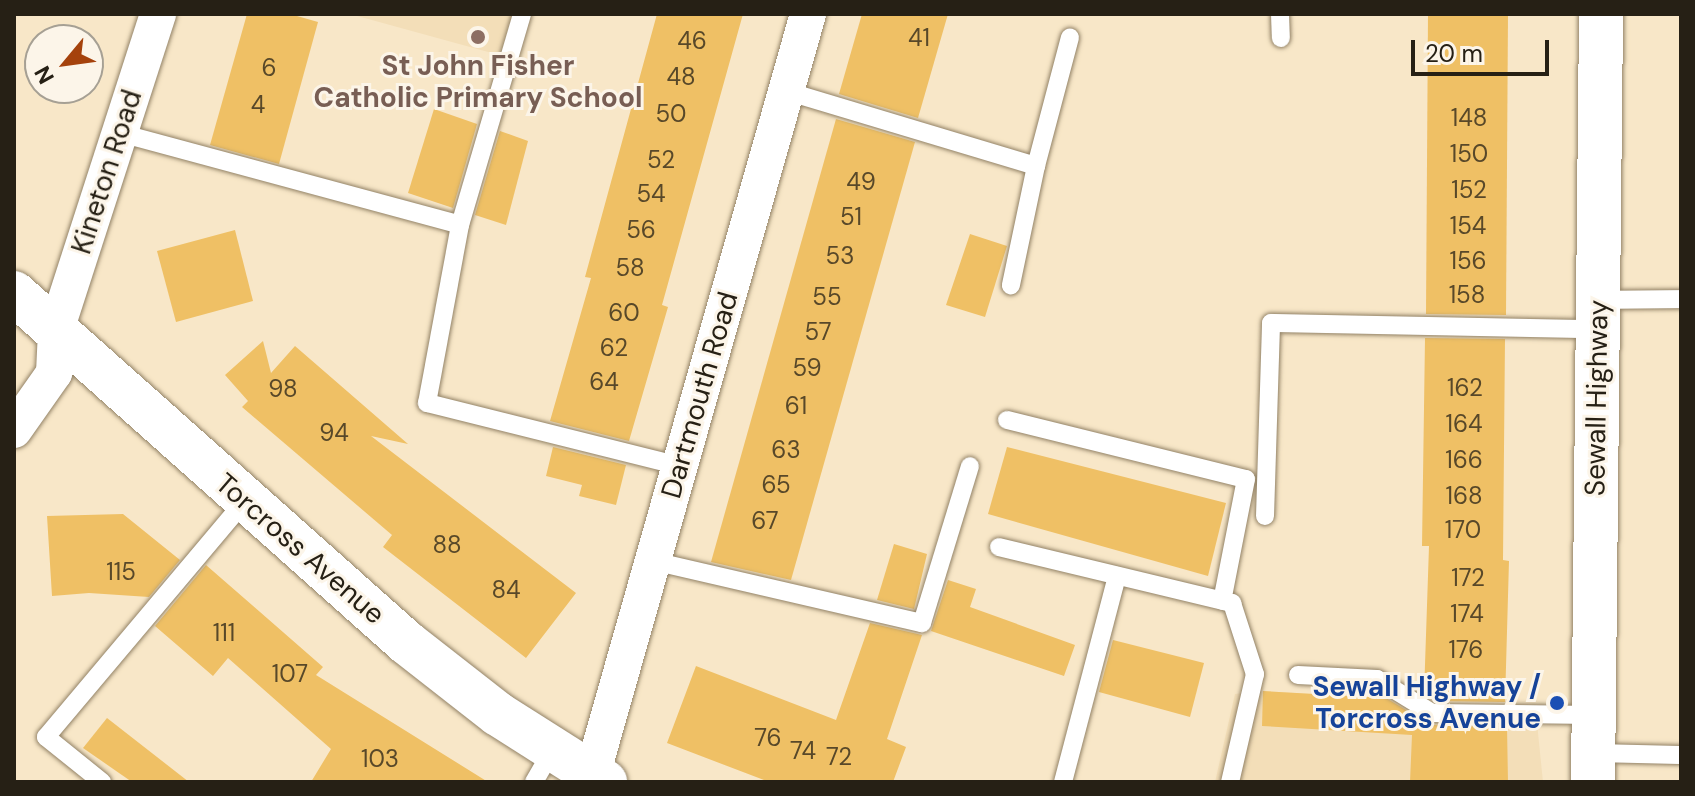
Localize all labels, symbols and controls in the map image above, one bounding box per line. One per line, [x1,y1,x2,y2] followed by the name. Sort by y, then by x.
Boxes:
[24,24,104,104] north arrow
[908,24,930,52] house number: 41
[1415,24,1553,74] scale bar
[677,27,707,55] house number: 46
[469,28,487,46] marker: St John Fisher Catholic Primary School
[1425,38,1483,69] text: 20 m
[313,49,643,115] place label: St John Fisher Catholic Primary School
[261,54,277,82] house number: 6
[28,61,61,89] text: N
[666,63,696,91] house number: 48
[65,86,149,258] street label: Kineton Road
[251,91,265,119] house number: 4
[655,100,687,128] house number: 50
[1451,104,1487,132] house number: 148
[1450,140,1488,168] house number: 150
[647,146,675,174] house number: 52
[846,168,876,196] house number: 49
[1451,176,1487,204] house number: 152
[636,180,666,208] house number: 54
[840,203,862,231] house number: 51
[1450,212,1486,240] house number: 154
[626,216,656,244] house number: 56
[826,242,854,270] house number: 53
[1449,247,1487,275] house number: 156
[615,254,645,282] house number: 58
[1449,281,1485,309] house number: 158
[812,283,842,311] house number: 55
[654,288,746,502] street label: Dartmouth Road
[608,299,640,327] house number: 60
[1578,300,1616,496] street label: Sewall Highway
[804,318,832,346] house number: 57
[600,334,628,362] house number: 62
[792,354,822,382] house number: 59
[589,368,619,396] house number: 64
[1447,374,1483,402] house number: 162
[268,375,298,403] house number: 98
[785,392,807,420] house number: 61
[1445,410,1483,438] house number: 164
[319,419,349,447] house number: 94
[771,436,801,464] house number: 63
[1445,446,1483,474] house number: 166
[209,467,391,631] street label: Torcross Avenue
[761,471,791,499] house number: 65
[1445,482,1483,510] house number: 168
[751,507,779,535] house number: 67
[1445,516,1481,544] house number: 170
[432,531,462,559] house number: 88
[106,558,136,586] house number: 115
[1451,564,1485,592] house number: 172
[491,576,521,604] house number: 84
[1450,600,1484,628] house number: 174
[213,619,235,647] house number: 111
[1449,636,1483,664] house number: 176
[272,660,308,688] house number: 107
[1312,670,1541,736] place label: Sewall Highway / Torcross Avenue
[1548,694,1566,712] marker: Sewall Highway / Torcross Avenue
[754,724,782,752] house number: 76
[790,737,816,765] house number: 74
[826,743,852,771] house number: 72
[361,745,399,773] house number: 103

